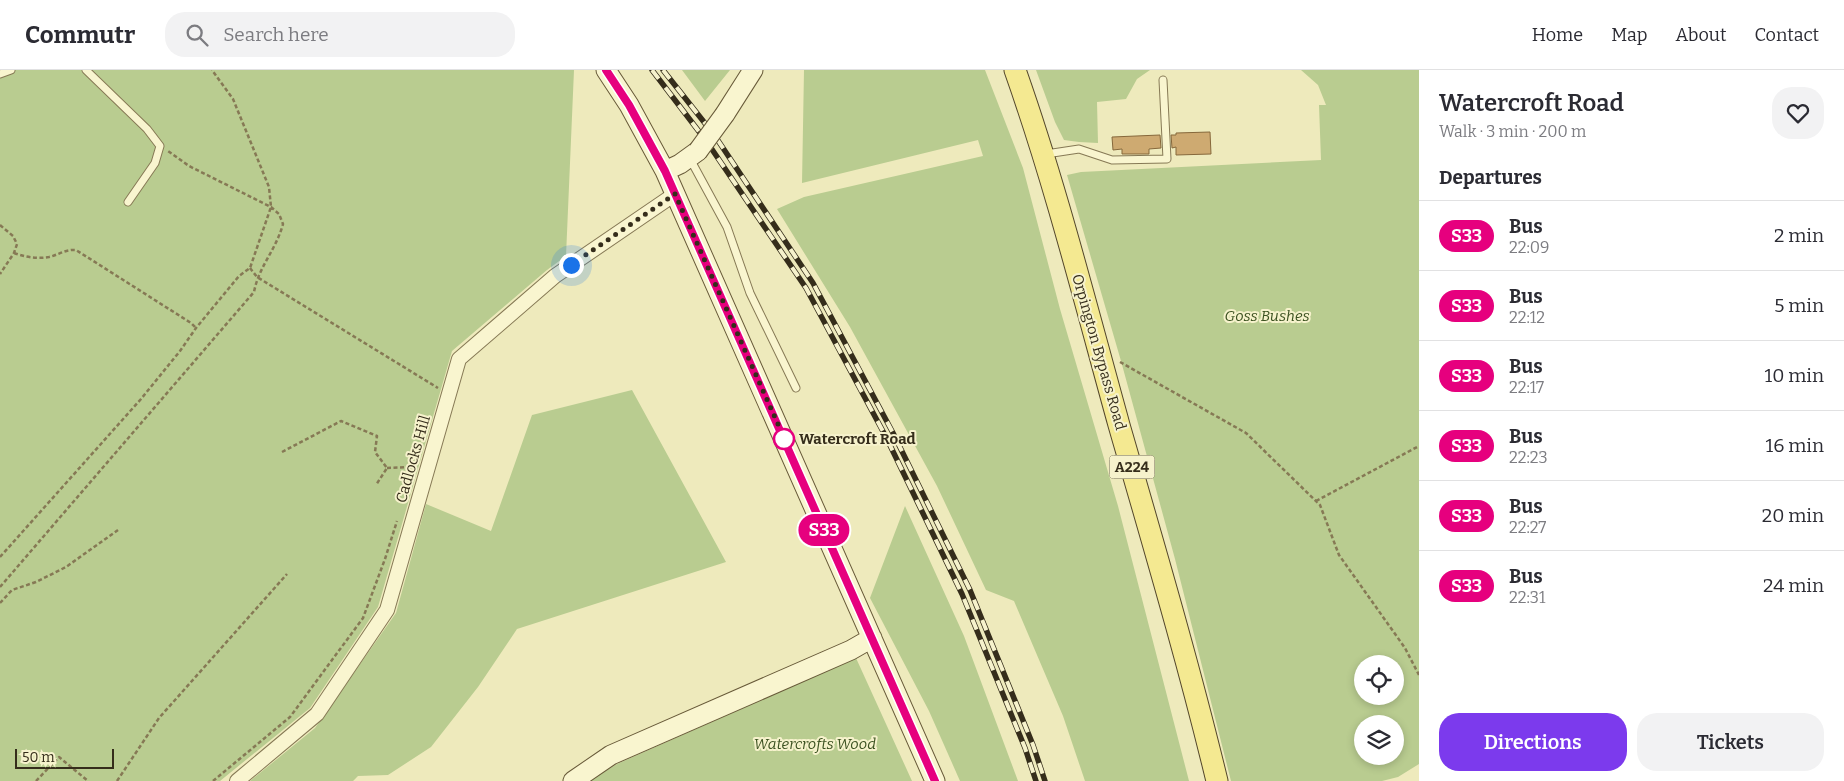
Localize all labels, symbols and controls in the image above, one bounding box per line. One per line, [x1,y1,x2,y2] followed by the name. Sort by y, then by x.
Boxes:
[165,12,515,57] search box
[25,21,135,49] text: Commutr
[183,21,211,49] icon: search
[223,23,329,46] text: Search here
[1532,24,1583,46] text: Home
[1611,24,1647,46] text: Map
[1675,24,1726,46] text: About
[1754,24,1819,46] text: Contact
[1772,87,1824,139] button: heart
[1439,89,1624,117] text: Watercroft Road
[1439,122,1586,141] text: Walk · 3 min · 200 m
[1439,166,1542,189] text: Departures
[1509,215,1543,238] text: Bus
[1774,224,1824,247] text: 2 min
[1451,225,1482,247] text: S33
[1509,238,1549,257] text: 22:09
[559,253,584,278] your location
[1068,272,1130,432] street label: Orpington Bypass Road
[1509,285,1543,308] text: Bus
[1774,294,1824,317] text: 5 min
[1451,295,1482,317] text: S33
[1224,307,1310,325] park label: Goss Bushes
[1509,308,1545,327] text: 22:12
[1509,355,1543,378] text: Bus
[1764,364,1824,387] text: 10 min
[1451,365,1482,387] text: S33
[1509,378,1544,397] text: 22:17
[392,413,434,505] street label: Cadlocks Hill
[1509,425,1543,448] text: Bus
[773,428,795,450] marker: Watercroft Road
[799,430,916,448] place label: Watercroft Road
[1766,434,1824,457] text: 16 min
[1451,435,1482,457] text: S33
[1509,448,1548,467] text: 22:23
[1110,456,1154,478] road number: A224
[1509,495,1543,518] text: Bus
[1762,504,1824,527] text: 20 min
[1451,505,1482,527] text: S33
[795,514,853,546] line badge: S33
[1509,518,1546,537] text: 22:27
[808,519,840,541] text: S33
[1509,565,1543,588] text: Bus
[1763,574,1824,597] text: 24 min
[1451,575,1482,597] text: S33
[1509,588,1545,607] text: 22:31
[1354,655,1404,765] map controls
[1354,655,1404,705] button: locate
[1439,713,1627,771] button: Directions
[1637,713,1824,771] button: Tickets
[1354,715,1404,765] button: layers
[754,735,876,753] park label: Watercrofts Wood
[15,746,114,769] scale bar
[22,749,55,766] text: 50 m

